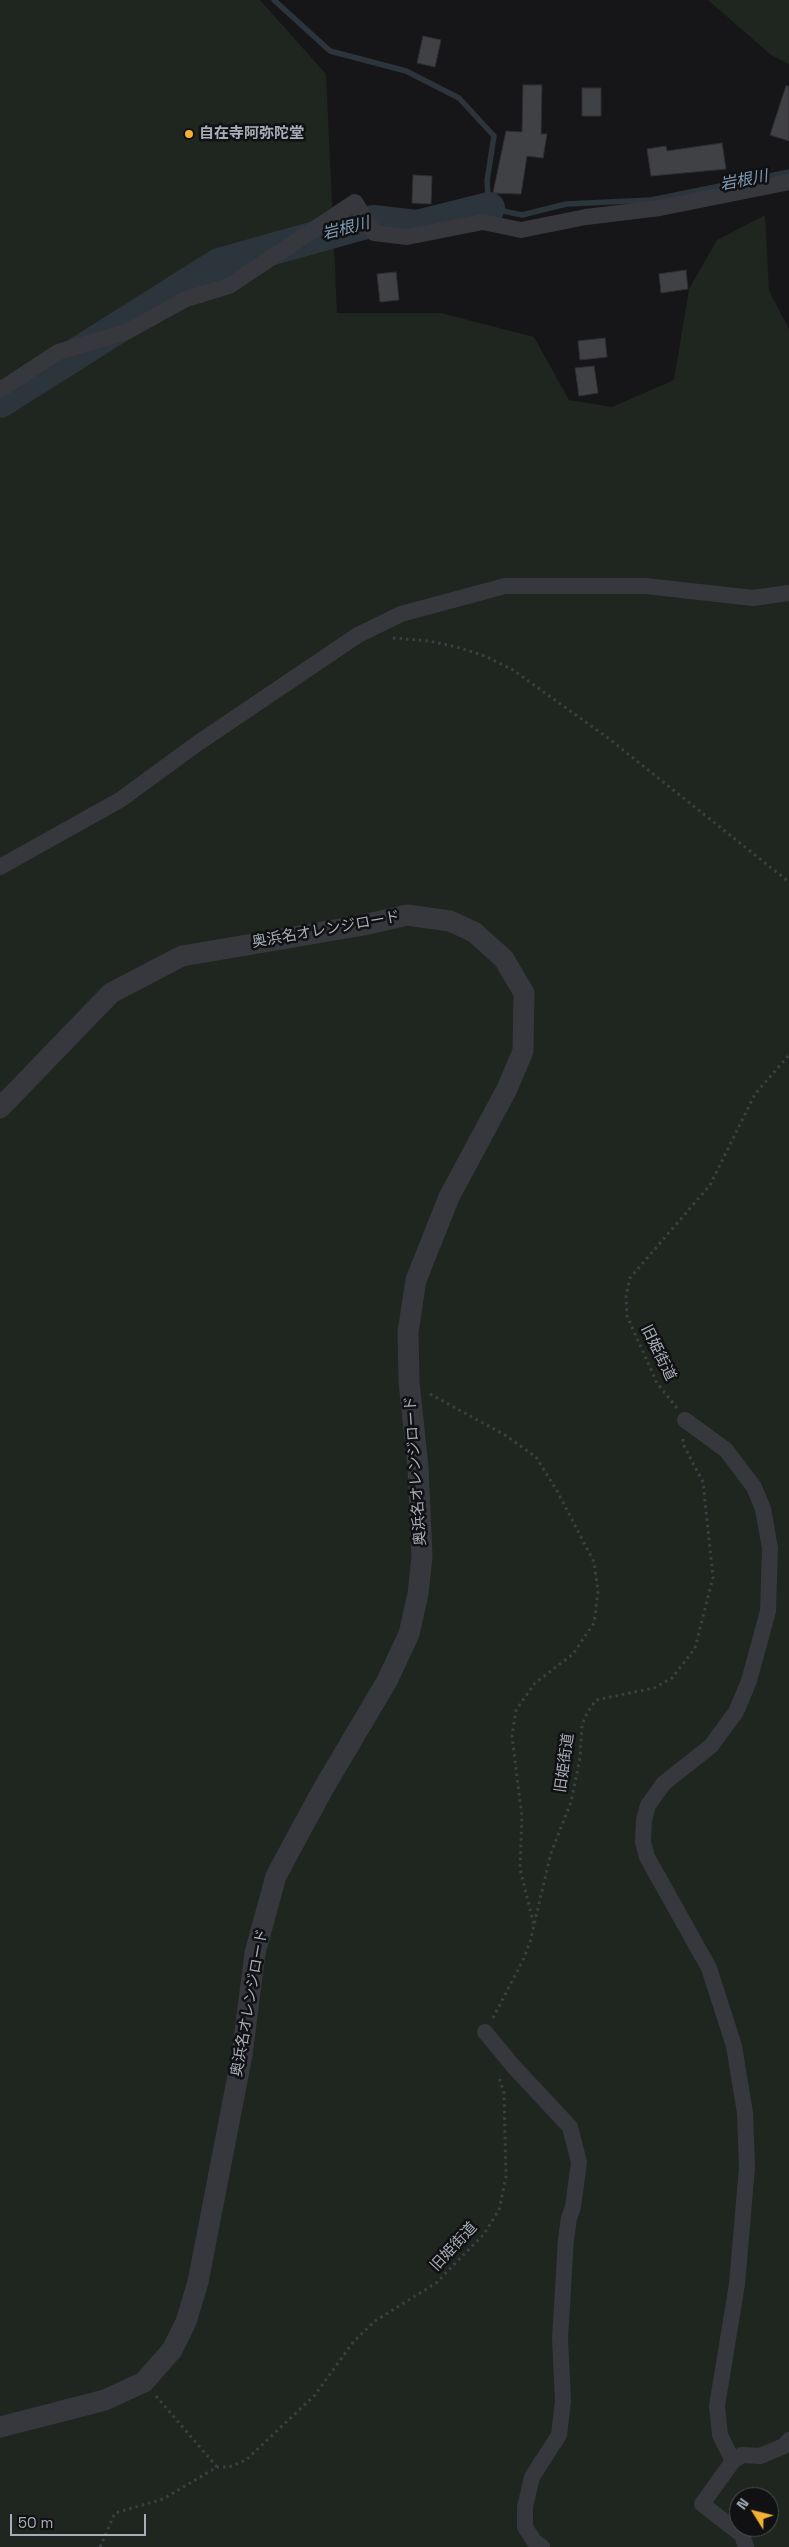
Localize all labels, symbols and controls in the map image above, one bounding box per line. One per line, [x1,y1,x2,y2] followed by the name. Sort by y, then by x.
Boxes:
[199,125,304,143] place label: 自在寺阿弥陀堂
[183,128,195,140] marker: 自在寺阿弥陀堂
[719,167,769,195] water label: 岩根川
[320,214,372,244] water label: 岩根川
[251,908,401,952] street label: 奥浜名オレンジロード
[637,1322,679,1384] street label: 旧姫街道
[402,1396,430,1546] street label: 奥浜名オレンジロード
[552,1732,578,1794] street label: 旧姫街道
[228,1928,272,2078] street label: 奥浜名オレンジロード
[427,2219,481,2275] street label: 旧姫街道
[729,2487,779,2537] north arrow
[733,2495,753,2513] text: N
[12,2504,149,2536] scale bar
[18,2513,53,2532] text: 50 m

